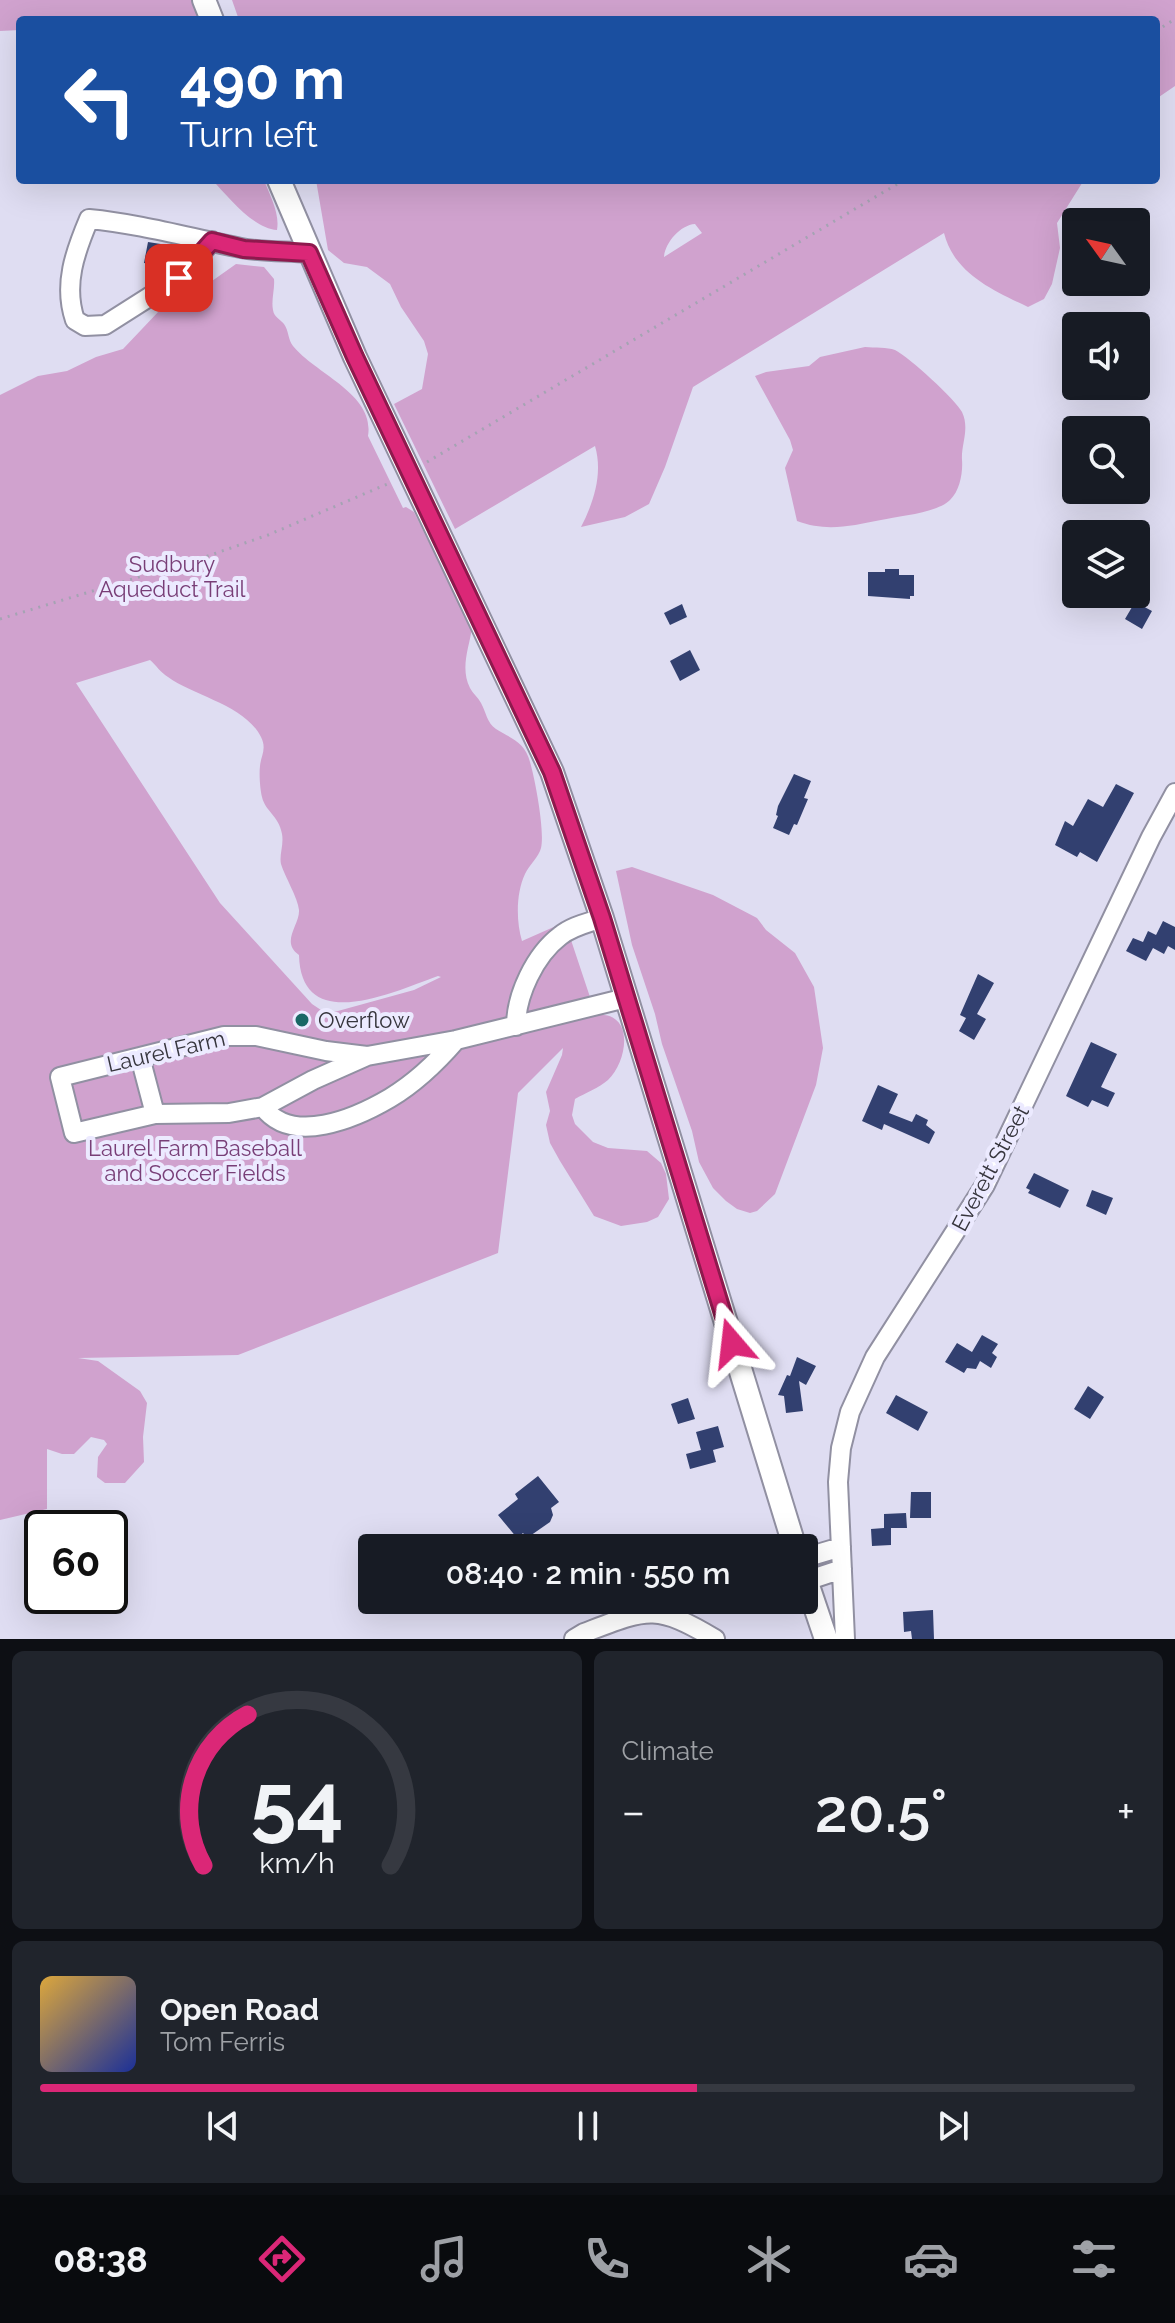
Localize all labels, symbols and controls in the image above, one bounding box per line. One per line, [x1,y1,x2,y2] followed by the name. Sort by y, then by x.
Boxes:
[180,46,345,112] text: 490 m
[48,48,152,152] icon: left
[180,113,318,155] text: Turn left
[1062,208,1150,296] north arrow
[1062,208,1150,608] map controls
[145,244,213,312] pin
[157,256,201,300] icon: arrive
[1062,312,1150,400] button: sound
[1062,416,1150,504] button: search
[1062,520,1150,608] button: layers
[98,551,246,602] park label: Sudbury Aqueduct Trail
[318,1007,410,1033] place label: Overflow
[293,1011,311,1029] marker: Overflow
[104,1025,228,1077] street label: Laurel Farm
[946,1100,1034,1235] street label: Everett Street
[88,1135,302,1186] park label: Laurel Farm Baseball and Soccer Fields
[690,1301,774,1385] position arrow
[24,1510,128,1614] speed limit sign: 60
[446,1556,730,1591] text: 08:40 · 2 min · 550 m
[622,1736,714,1766] text: Climate
[250,1754,344,1851] text: 54
[815,1776,947,1846] text: 20.5°
[622,1786,645,1837] text: −
[1117,1786,1135,1837] text: +
[259,1846,334,1880] text: km/h
[160,1992,319,2027] text: Open Road
[160,2027,285,2057] text: Tom Ferris
[201,2104,245,2148] icon: previous
[566,2104,610,2148] icon: pause
[931,2104,975,2148] icon: next
[254,2231,310,2287] icon: directions
[416,2231,472,2287] icon: music
[579,2231,635,2287] icon: phone
[741,2231,797,2287] icon: climate
[903,2231,959,2287] icon: car
[1066,2231,1122,2287] icon: filters
[53,2238,148,2280] text: 08:38

